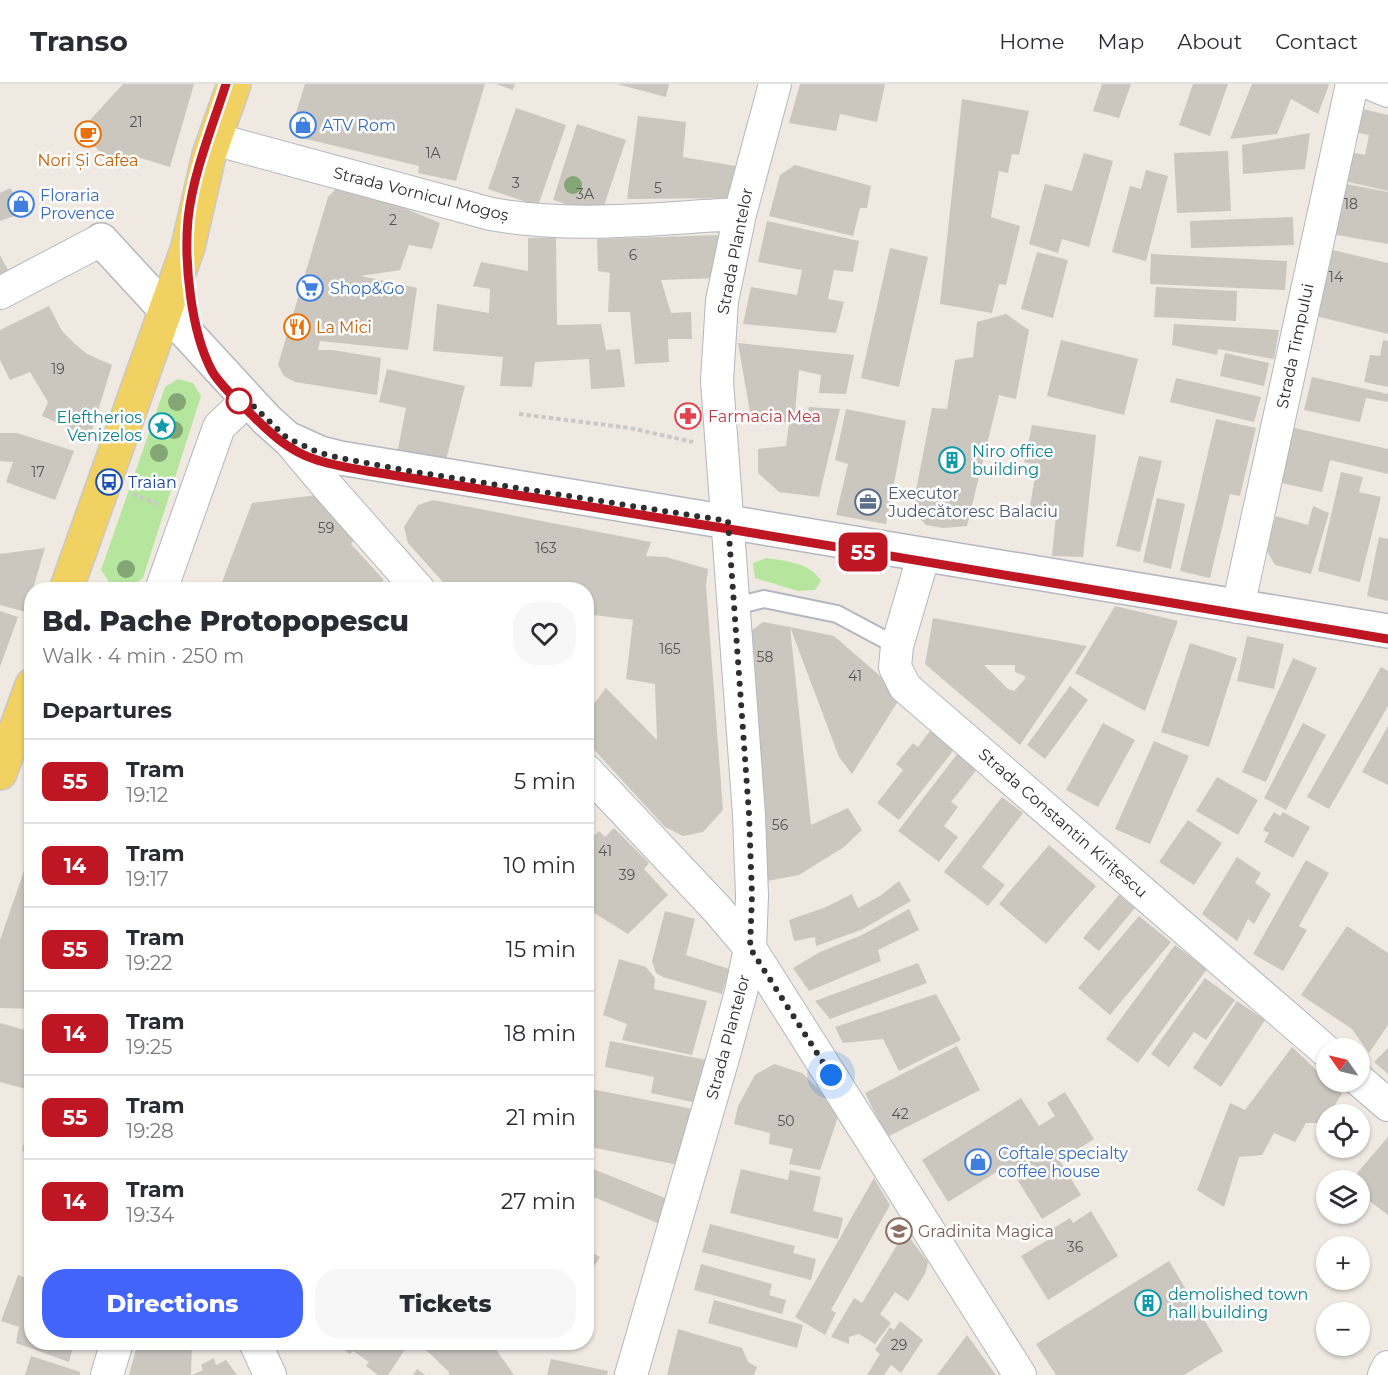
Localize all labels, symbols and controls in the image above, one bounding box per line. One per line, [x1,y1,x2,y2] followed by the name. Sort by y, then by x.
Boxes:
[30,24,128,58] text: Transo
[999,29,1064,54] text: Home
[1097,29,1144,54] text: Map
[1177,29,1242,54] text: About
[1275,29,1358,54] text: Contact
[288,110,318,140] shop icon: ATV Rom
[129,113,143,131] house number: 21
[322,116,396,135] place label: ATV Rom
[73,119,103,149] cafe icon: Nori Și Cafea
[425,144,442,162] house number: 1A
[38,151,138,171] place label: Nori Și Cafea
[331,163,511,226] street label: Strada Vornicul Mogoș
[512,174,520,192] house number: 3
[654,179,662,197] house number: 5
[576,185,595,203] house number: 3A
[40,186,115,223] place label: Floraria Provence
[713,186,757,316] street label: Strada Plantelor
[6,189,36,219] shop icon: Floraria Provence
[1344,195,1358,213] house number: 18
[389,211,397,229] house number: 2
[629,246,638,264] house number: 6
[1329,268,1344,286] house number: 14
[295,273,325,303] supermarket icon: Shop&Go
[330,279,405,298] place label: Shop&Go
[1272,282,1318,410] street label: Strada Timpului
[282,312,312,342] restaurant icon: La Mici
[316,318,372,337] place label: La Mici
[51,360,65,378] house number: 19
[226,388,252,414] unlabelled marker
[673,401,703,431] pharmacy icon: Farmacia Mea
[708,407,821,426] place label: Farmacia Mea
[56,408,142,445] place label: Eleftherios Venizelos
[147,411,177,441] place icon: Eleftherios Venizelos
[972,442,1053,479] place label: Niro office building
[937,445,967,475] building icon: Niro office building
[31,463,45,481] house number: 17
[94,467,124,497] bus stop icon: Traian
[128,473,177,492] place label: Traian
[887,484,1058,521] place label: Executor Judecătoresc Balaciu
[853,487,883,517] office icon: Executor Judecătoresc Balaciu
[318,519,334,537] house number: 59
[836,532,890,572] line badge: 55
[535,539,557,557] house number: 163
[851,540,875,565] text: 55
[513,602,576,665] button: heart
[42,604,409,638] text: Bd. Pache Protopopescu
[659,640,681,658] house number: 165
[42,644,244,668] text: Walk · 4 min · 250 m
[757,648,773,666] house number: 58
[848,667,862,685] house number: 41
[42,697,172,724] text: Departures
[974,744,1151,902] street label: Strada Constantin Kirițescu
[126,756,185,783] text: Tram
[514,768,576,795] text: 5 min
[63,769,87,794] text: 55
[126,783,168,807] text: 19:12
[772,816,789,834] house number: 56
[126,840,185,867] text: Tram
[598,842,612,860] house number: 41
[504,852,576,879] text: 10 min
[64,853,86,878] text: 14
[619,866,635,884] house number: 39
[126,867,169,891] text: 19:17
[126,924,185,951] text: Tram
[506,936,576,963] text: 15 min
[63,937,87,962] text: 55
[126,951,172,975] text: 19:22
[702,972,754,1102] street label: Strada Plantelor
[126,1008,185,1035] text: Tram
[504,1020,576,1047] text: 18 min
[64,1021,86,1046] text: 14
[126,1035,172,1059] text: 19:25
[1316,1038,1370,1092] north arrow
[1316,1038,1370,1356] map controls
[816,1060,846,1090] your location
[126,1092,185,1119] text: Tram
[506,1104,576,1131] text: 21 min
[1316,1104,1370,1158] button: locate
[63,1105,87,1130] text: 55
[891,1105,909,1123] house number: 42
[777,1112,795,1130] house number: 50
[126,1119,174,1143] text: 19:28
[998,1144,1128,1181] place label: Coftale specialty coffee house
[963,1147,993,1177] shop icon: Coftale specialty coffee house
[1316,1170,1370,1224] button: layers
[126,1176,185,1203] text: Tram
[501,1188,576,1215] text: 27 min
[64,1189,86,1214] text: 14
[126,1203,174,1227] text: 19:34
[884,1216,914,1246] school or university icon: Gradinita Magica
[918,1222,1054,1241] place label: Gradinita Magica
[1316,1236,1370,1290] button: +
[1067,1238,1084,1256] house number: 36
[42,1269,303,1338] button: Directions
[315,1269,576,1338] button: Tickets
[1168,1285,1308,1322] place label: demolished town hall building
[1133,1288,1163,1318] building icon: demolished town hall building
[1316,1302,1370,1356] button: −
[891,1336,907,1354] house number: 29

